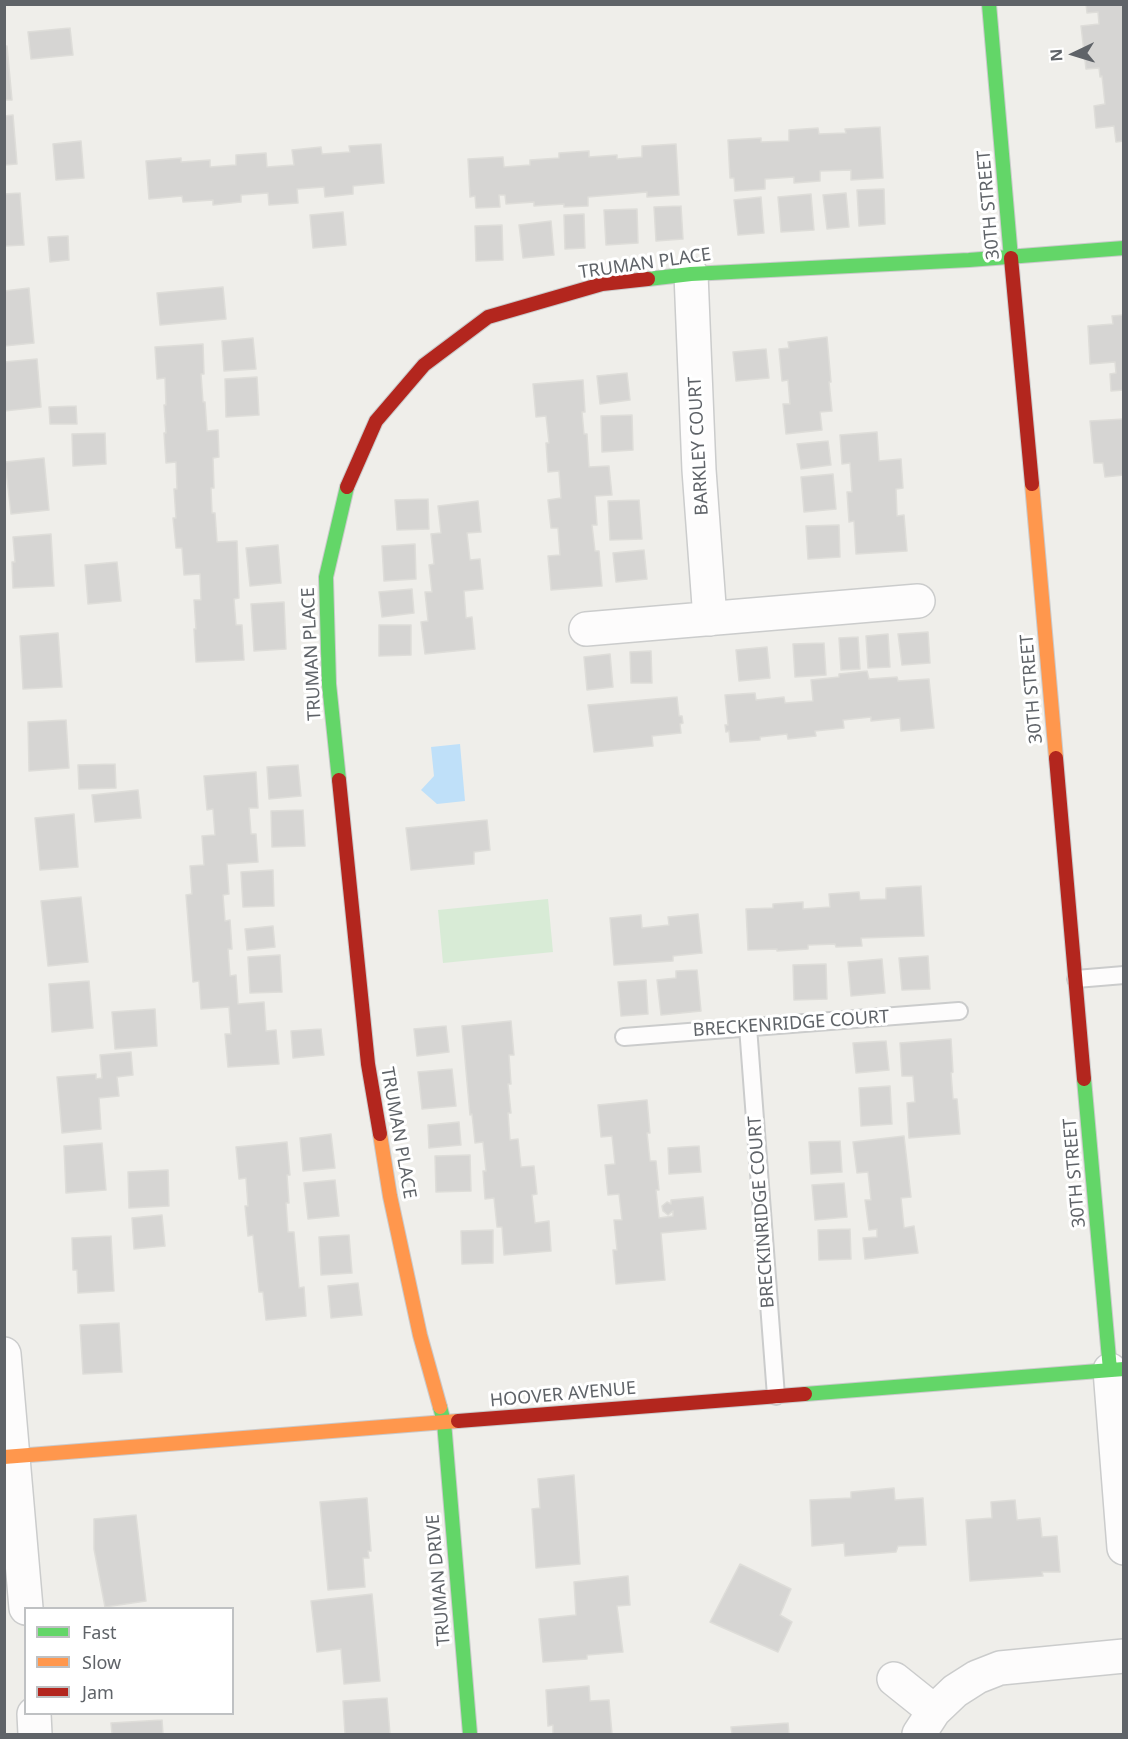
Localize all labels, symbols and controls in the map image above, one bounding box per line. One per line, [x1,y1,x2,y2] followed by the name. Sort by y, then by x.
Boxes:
[1044,24,1104,84] north arrow
[1045,48,1067,63] text: N
[973,149,1005,261] street label: 30TH STREET
[577,244,713,284] street label: TRUMAN PLACE
[685,376,713,516] street label: BARKLEY COURT
[298,587,326,721] street label: TRUMAN PLACE
[1016,633,1048,745] street label: 30TH STREET
[692,1006,890,1042] street label: BRECKENRIDGE COURT
[376,1065,420,1201] street label: TRUMAN PLACE
[744,1115,780,1309] street label: BRECKINRIDGE COURT
[1059,1117,1091,1229] street label: 30TH STREET
[489,1378,637,1412] street label: HOOVER AVENUE
[422,1513,456,1647] street label: TRUMAN DRIVE
[24,1607,234,1715] legend
[82,1620,117,1644] text: Fast
[82,1650,121,1674] text: Slow
[82,1680,114,1704] text: Jam

